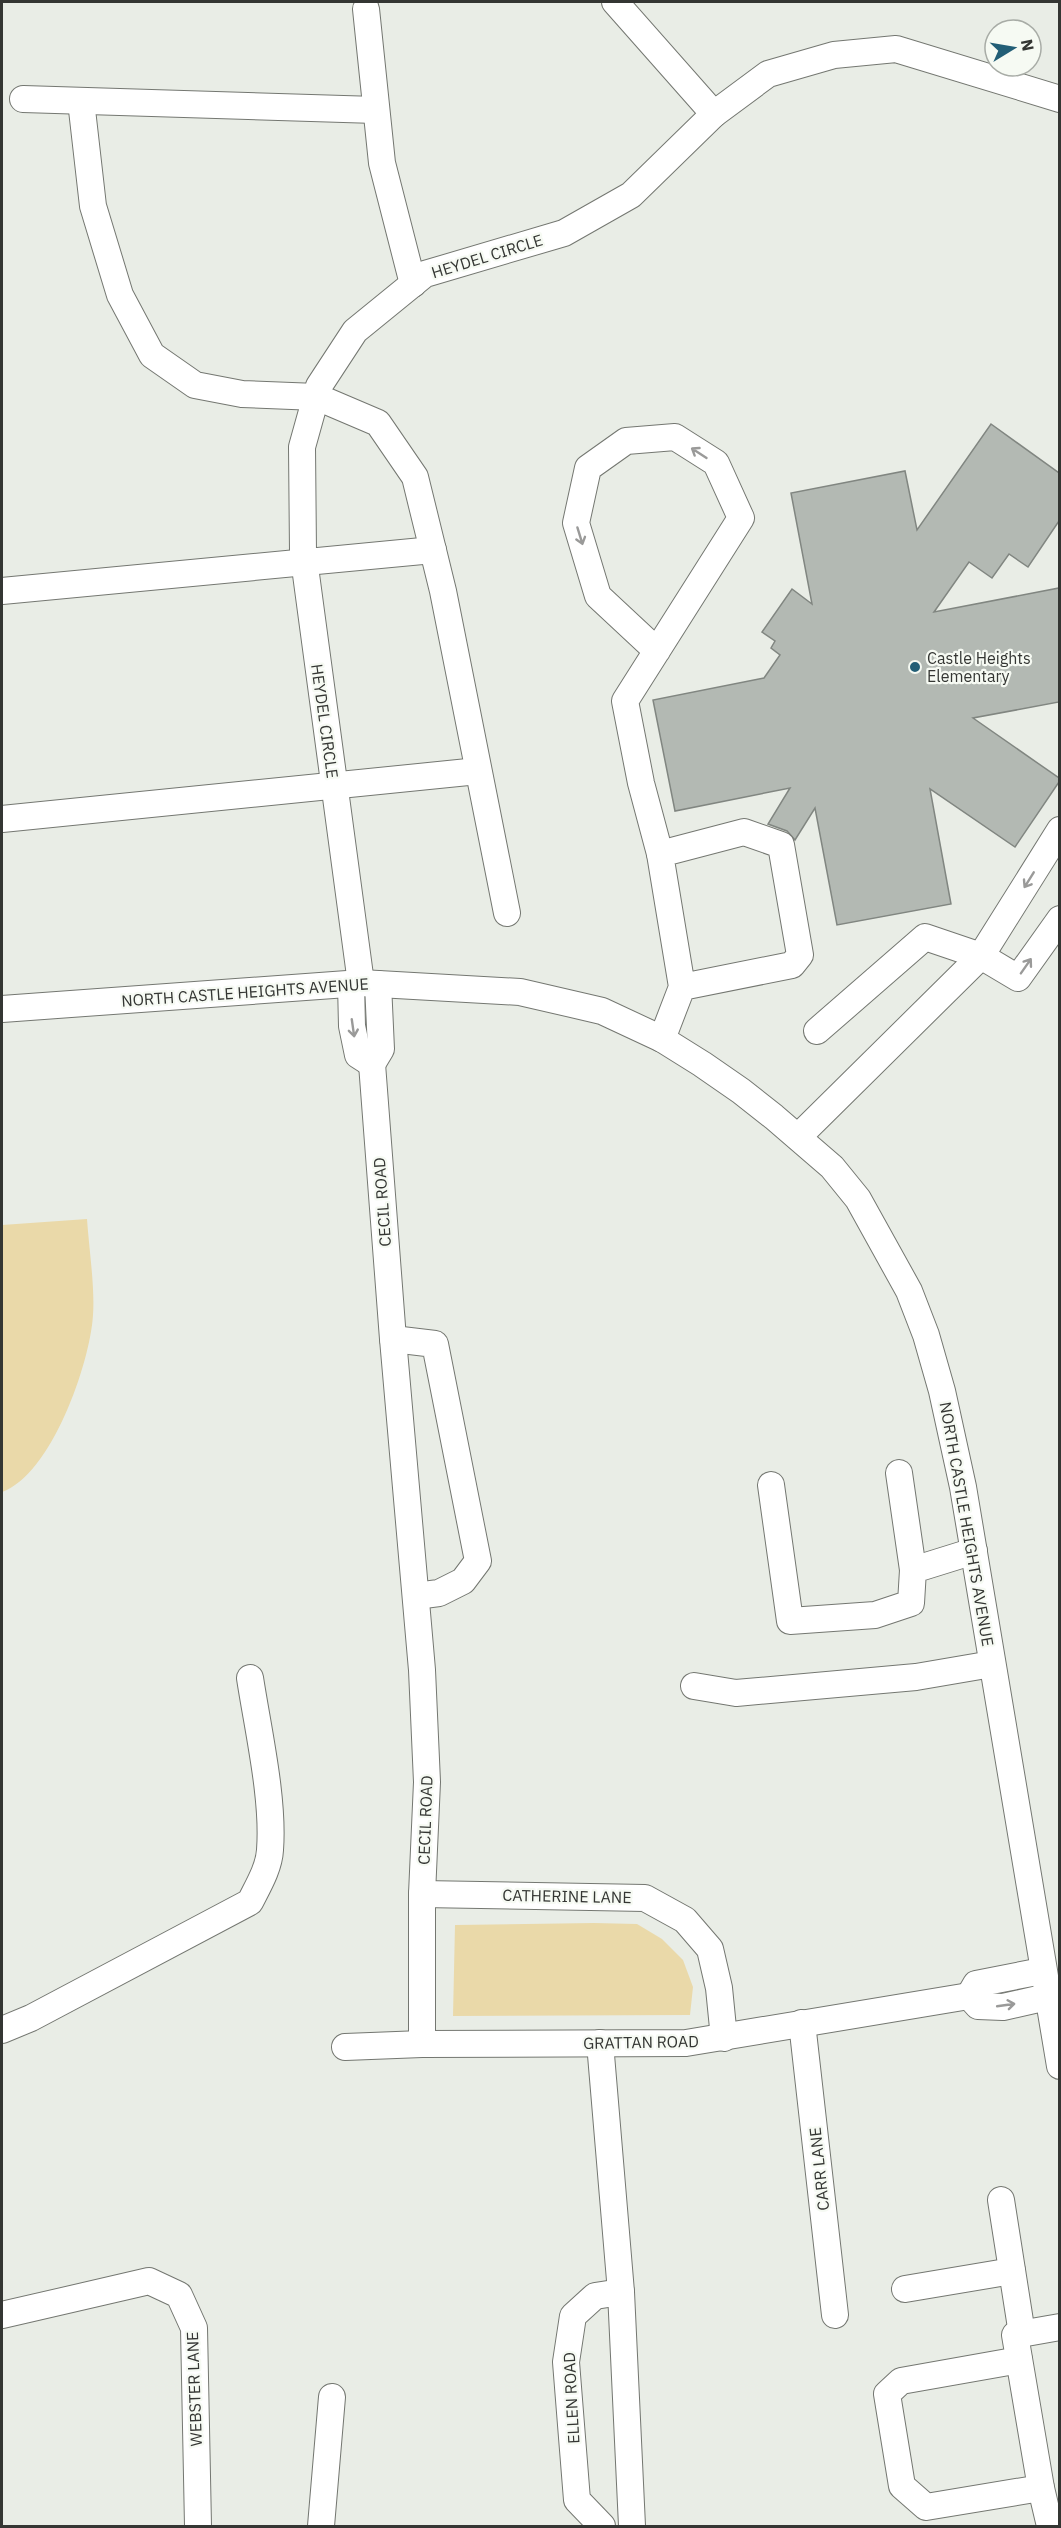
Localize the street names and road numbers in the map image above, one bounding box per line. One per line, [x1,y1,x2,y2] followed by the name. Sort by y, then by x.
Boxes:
[429,230,545,282] street label: HEYDEL CIRCLE
[307,662,343,780] street label: HEYDEL CIRCLE
[121,973,369,1011] street label: NORTH CASTLE HEIGHTS AVENUE
[369,1157,395,1247] street label: CECIL ROAD
[936,1400,998,1648] street label: NORTH CASTLE HEIGHTS AVENUE
[413,1775,437,1865] street label: CECIL ROAD
[502,1885,632,1907] street label: CATHERINE LANE
[583,2031,699,2053] street label: GRATTAN ROAD
[805,2126,833,2212] street label: CARR LANE
[182,2331,206,2447] street label: WEBSTER LANE
[559,2352,583,2444] street label: ELLEN ROAD

